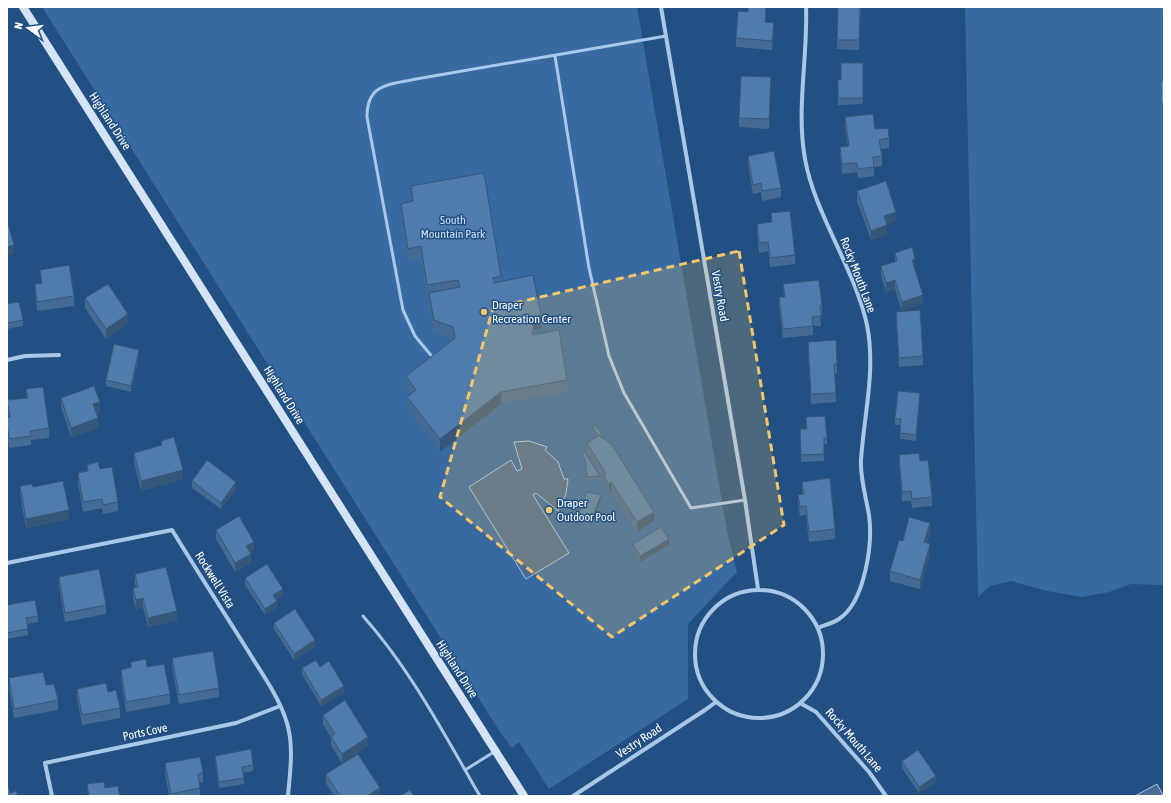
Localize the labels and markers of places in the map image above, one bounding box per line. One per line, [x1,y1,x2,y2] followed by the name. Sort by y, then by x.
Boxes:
[492,298,571,326] place label: Draper Recreation Center
[479,307,489,317] marker: Draper Recreation Center
[557,496,616,524] place label: Draper Outdoor Pool
[544,505,554,515] marker: Draper Outdoor Pool

